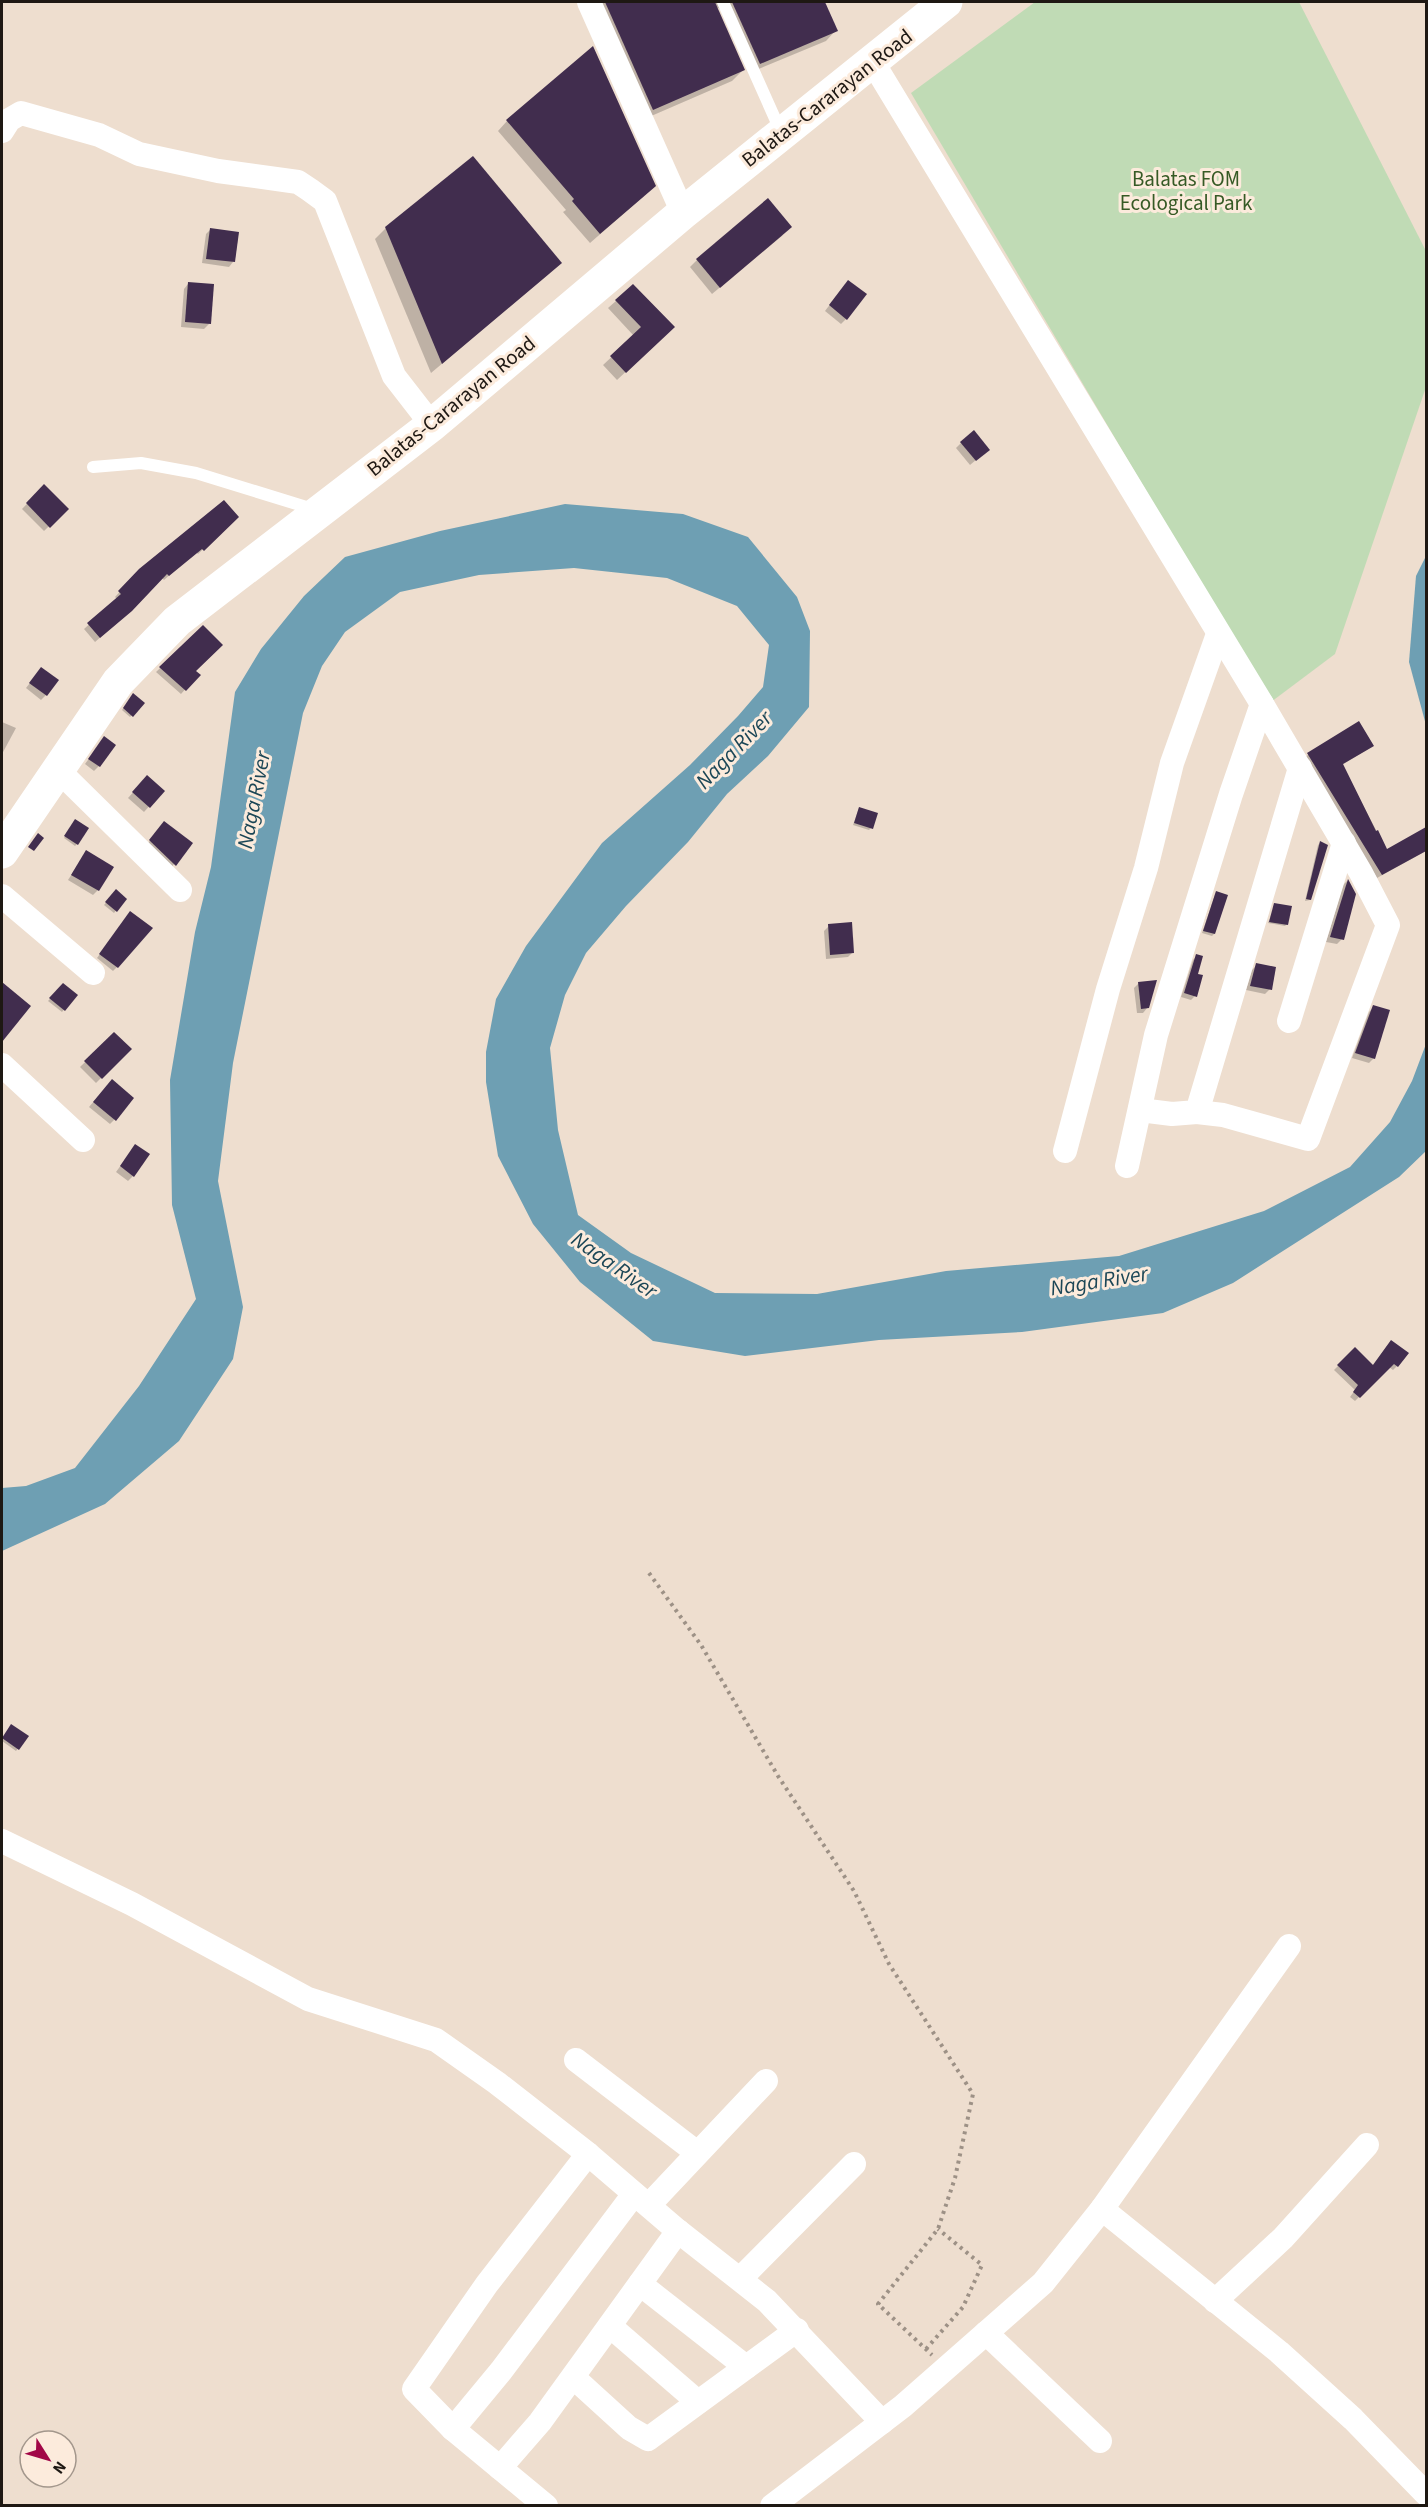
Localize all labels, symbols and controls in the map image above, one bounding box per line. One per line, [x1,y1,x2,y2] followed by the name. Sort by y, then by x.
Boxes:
[735,22,919,174] street label: Balatas-Cararayan Road
[1120,164,1253,218] park label: Balatas FOM Ecological Park
[360,328,542,484] street label: Balatas-Cararayan Road
[688,702,781,797] water label: Naga River
[229,747,279,851] water label: Naga River
[564,1224,665,1307] water label: Naga River
[1048,1257,1152,1305] water label: Naga River
[18,2429,78,2489] north arrow
[47,2457,71,2478] text: N

